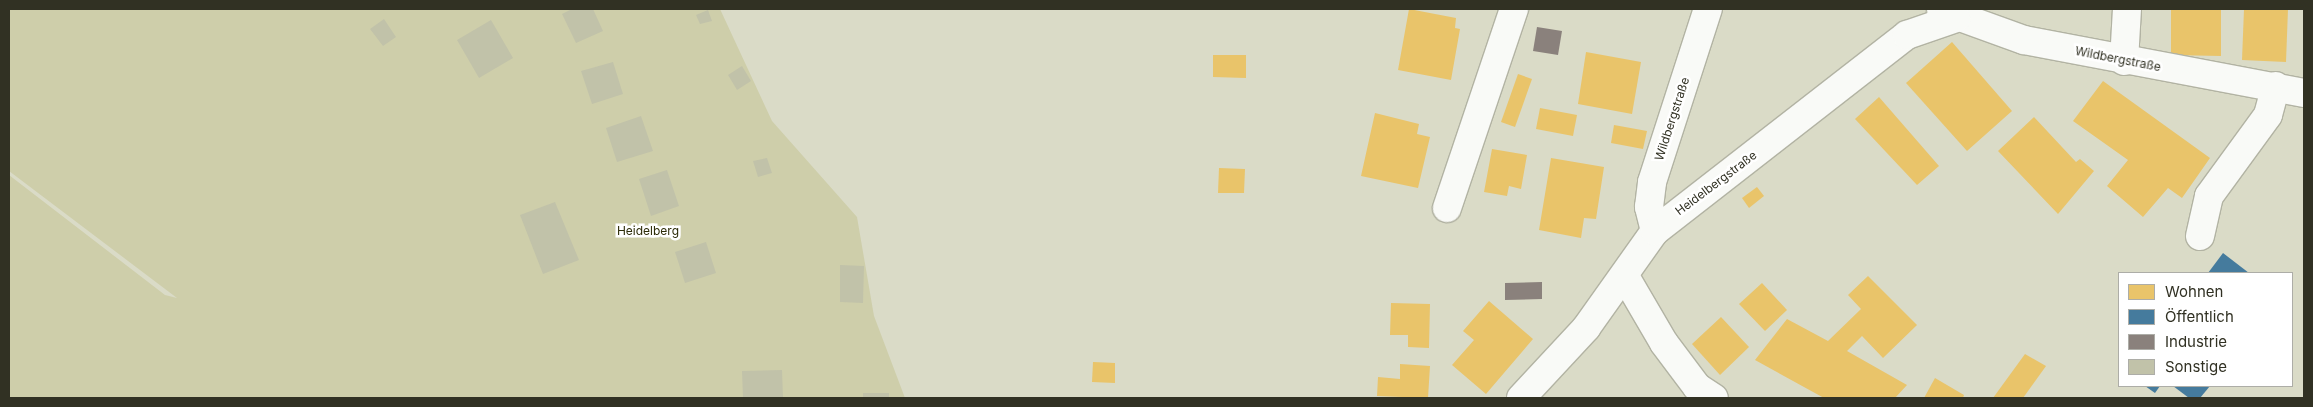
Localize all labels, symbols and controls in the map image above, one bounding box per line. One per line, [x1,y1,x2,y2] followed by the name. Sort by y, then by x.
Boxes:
[2074,44,2162,74] street label: Wildbergstraße
[1652,75,1692,163] street label: Wildbergstraße
[1673,148,1759,218] street label: Heidelbergstraße
[617,224,679,238] park label: Heidelberg
[2118,272,2293,387] legend
[2165,282,2223,301] text: Wohnen
[2165,307,2234,326] text: Öffentlich
[2165,332,2227,351] text: Industrie
[2165,357,2227,376] text: Sonstige

